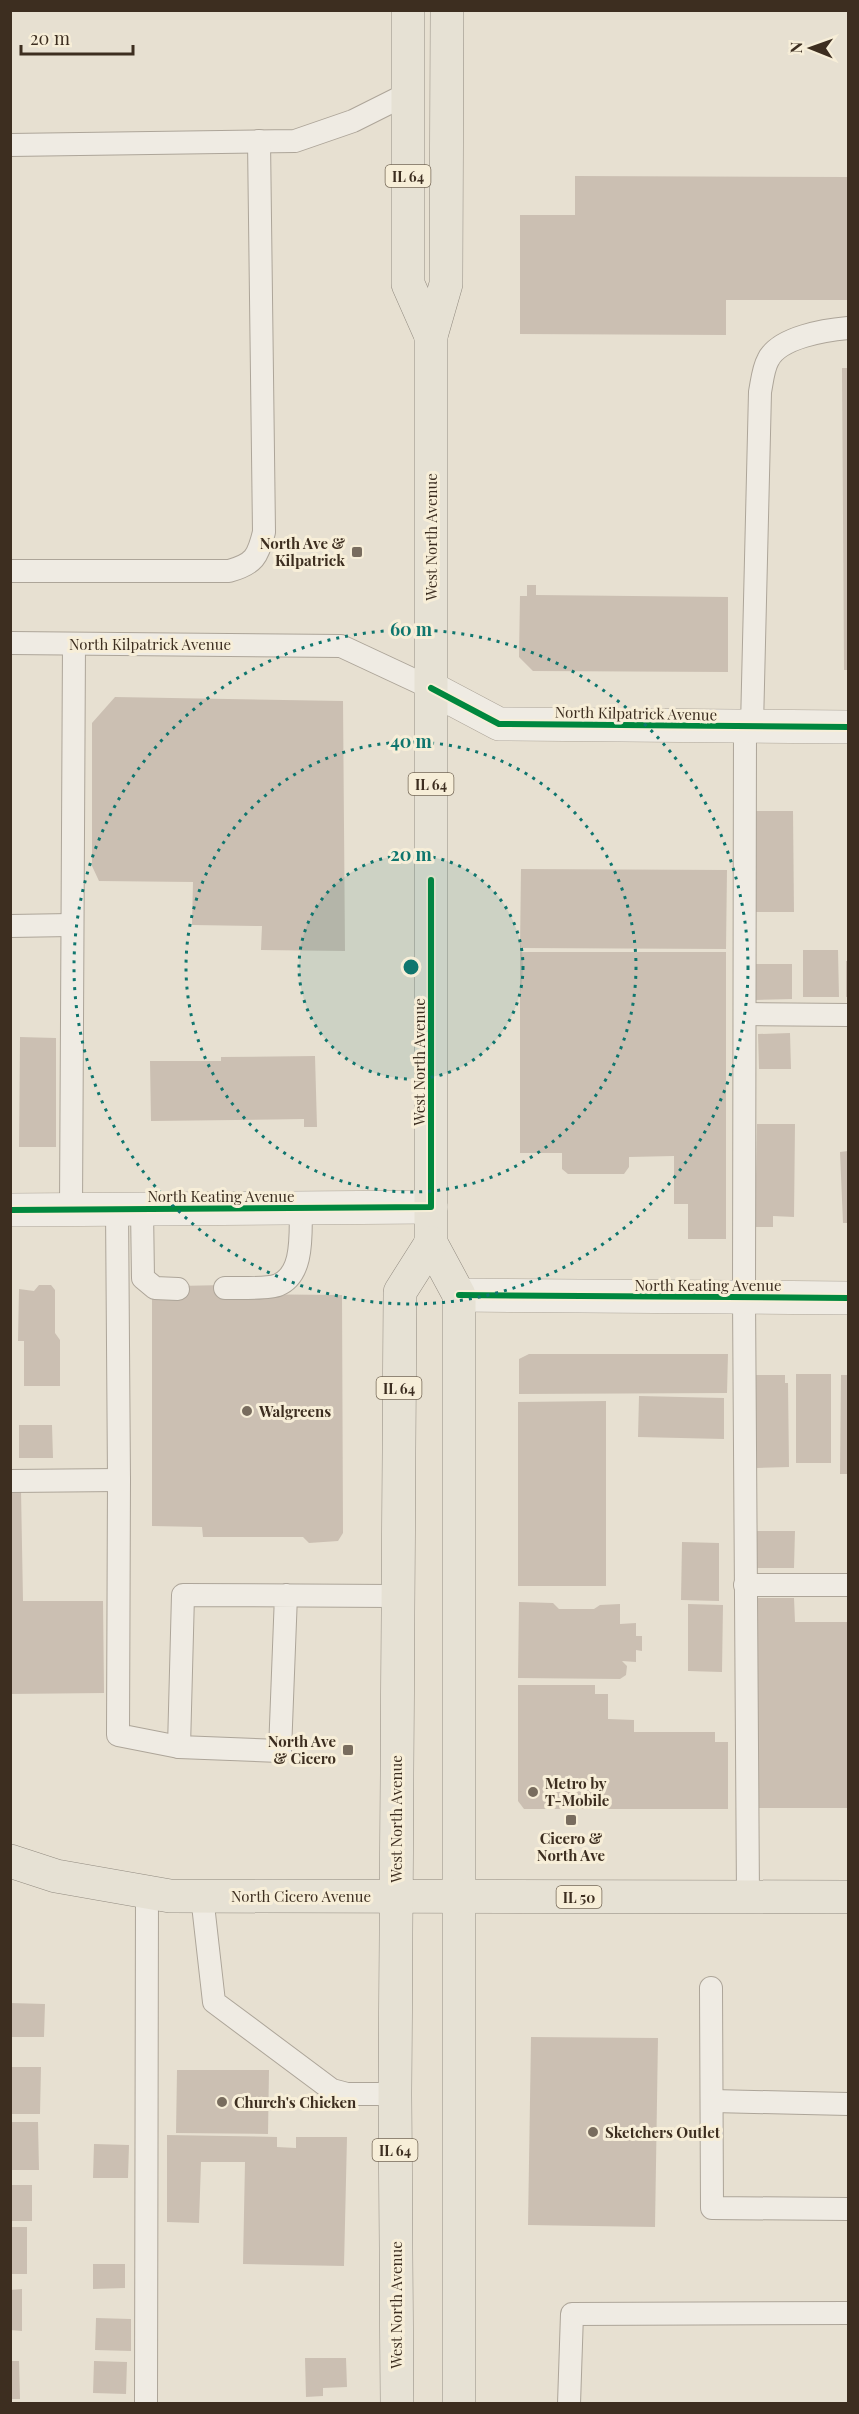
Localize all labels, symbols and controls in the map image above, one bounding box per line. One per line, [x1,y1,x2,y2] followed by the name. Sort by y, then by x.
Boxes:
[21,18,134,56] scale bar
[781,18,841,78] north arrow
[30,26,70,50] text: 20 m
[785,41,806,54] text: N
[386,165,430,187] road number: IL 64
[421,473,441,602] street label: West North Avenue
[260,533,346,570] place label: North Ave & Kilpatrick
[350,545,364,559] marker: North Ave & Kilpatrick
[390,617,433,641] text: 60 m
[69,634,231,654] street label: North Kilpatrick Avenue
[555,702,717,724] street label: North Kilpatrick Avenue
[390,729,433,753] text: 40 m
[408,773,454,795] road number: IL 64
[390,842,432,866] text: 20 m
[401,957,421,977] centre of rings
[409,998,429,1127] street label: West North Avenue
[147,1186,295,1206] street label: North Keating Avenue
[634,1275,782,1295] street label: North Keating Avenue
[376,1377,422,1399] road number: IL 64
[258,1401,331,1421] place label: Walgreens
[240,1404,254,1418] marker: Walgreens
[268,1731,336,1768] place label: North Ave & Cicero
[341,1743,355,1757] marker: North Ave & Cicero
[386,1755,406,1884] street label: West North Avenue
[545,1773,610,1810] place label: Metro by T-Mobile
[526,1785,540,1799] marker: Metro by T-Mobile
[564,1813,578,1827] marker: Cicero & North Ave
[537,1828,606,1865] place label: Cicero & North Ave
[231,1886,371,1906] street label: North Cicero Avenue
[556,1886,602,1908] road number: IL 50
[234,2092,357,2112] place label: Church's Chicken
[215,2095,229,2109] marker: Church's Chicken
[605,2122,721,2142] place label: Sketchers Outlet
[586,2125,600,2139] marker: Sketchers Outlet
[372,2139,418,2161] road number: IL 64
[386,2241,406,2370] street label: West North Avenue

